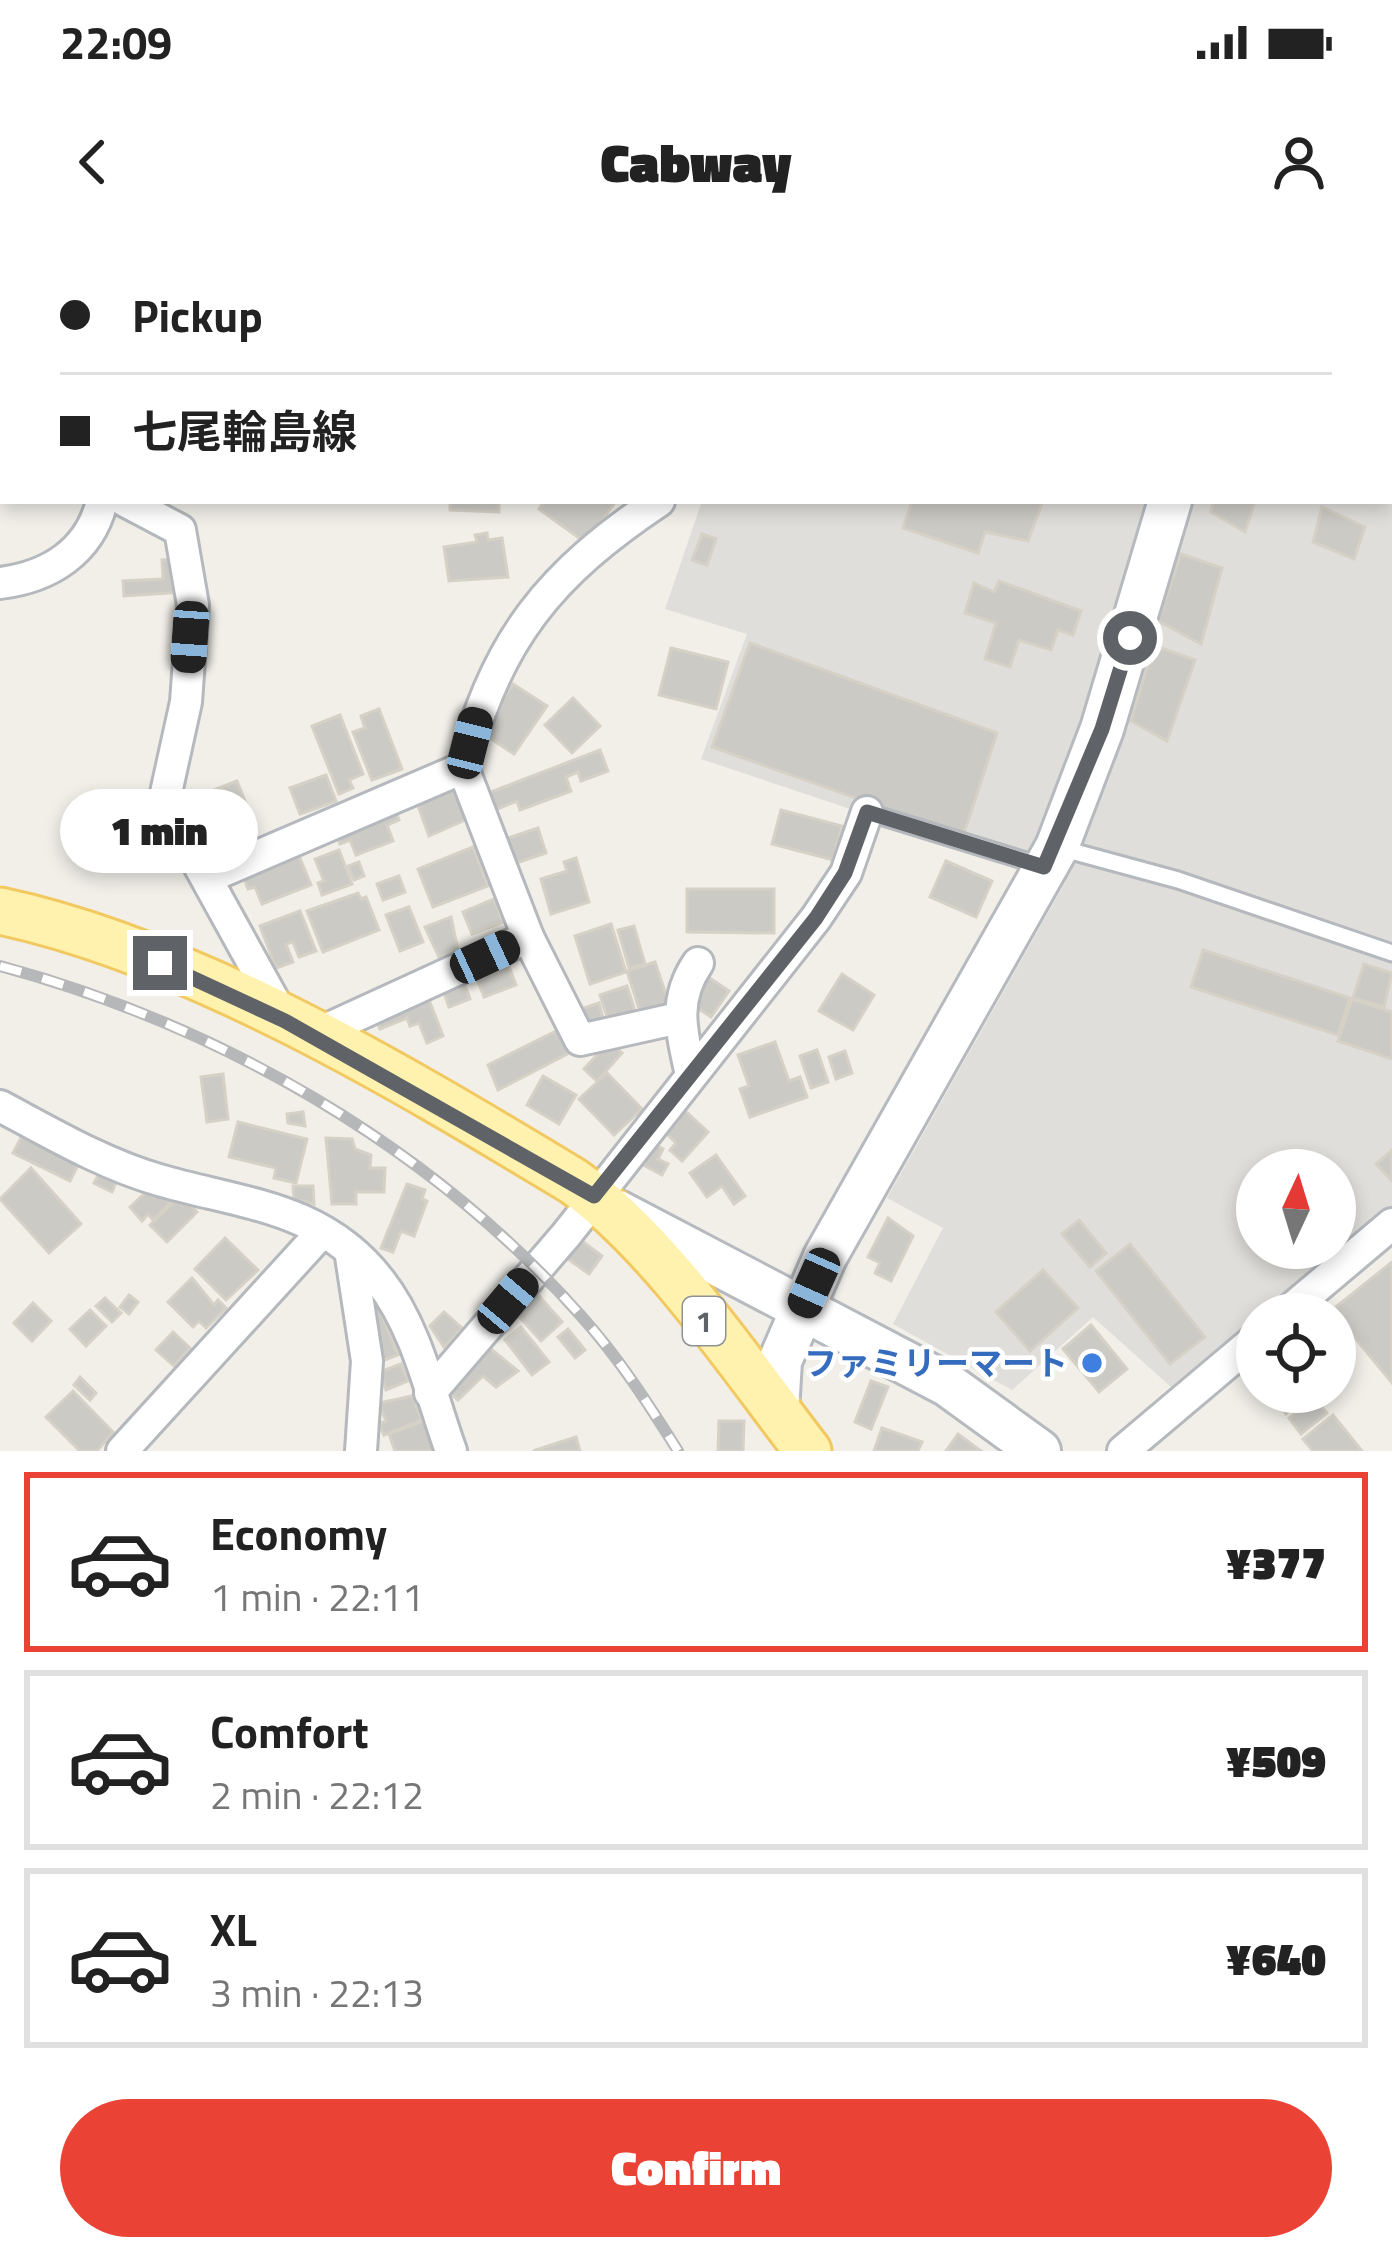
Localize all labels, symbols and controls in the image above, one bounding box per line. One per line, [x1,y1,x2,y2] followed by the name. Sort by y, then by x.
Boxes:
[60,8,172,76] text: 22:09
[601,121,791,203] text: Cabway
[60,129,126,195] icon: back
[1266,129,1332,195] icon: person
[132,281,263,349] text: Pickup
[132,397,357,465] text: 七尾輪島線
[170,600,210,674] car
[1103,611,1157,665] route start
[444,704,496,782] car
[61,789,259,873] callout: 1 min
[111,801,207,860] text: 1 min
[445,925,525,989] car
[133,936,187,990] route end
[1236,1149,1356,1269] north arrow
[1236,1149,1356,1413] map controls
[783,1243,845,1323] car
[471,1262,545,1340] car
[1236,1293,1356,1413] button: locate
[683,1297,725,1345] road number: 1
[804,1338,1068,1388] place label: ファミリーマート
[1079,1350,1105,1376] marker: ファミリーマート
[210,1499,387,1567] text: Economy
[66,1508,174,1616] icon: car
[1226,1528,1326,1596] text: ¥377
[210,1567,424,1626] text: 1 min · 22:11
[210,1697,369,1765] text: Comfort
[66,1706,174,1814] icon: car
[1226,1726,1326,1794] text: ¥509
[210,1765,424,1824] text: 2 min · 22:12
[210,1895,257,1963] text: XL
[66,1904,174,2012] icon: car
[1226,1924,1326,1992] text: ¥640
[210,1963,424,2022] text: 3 min · 22:13
[60,2099,1332,2237] button: Confirm

